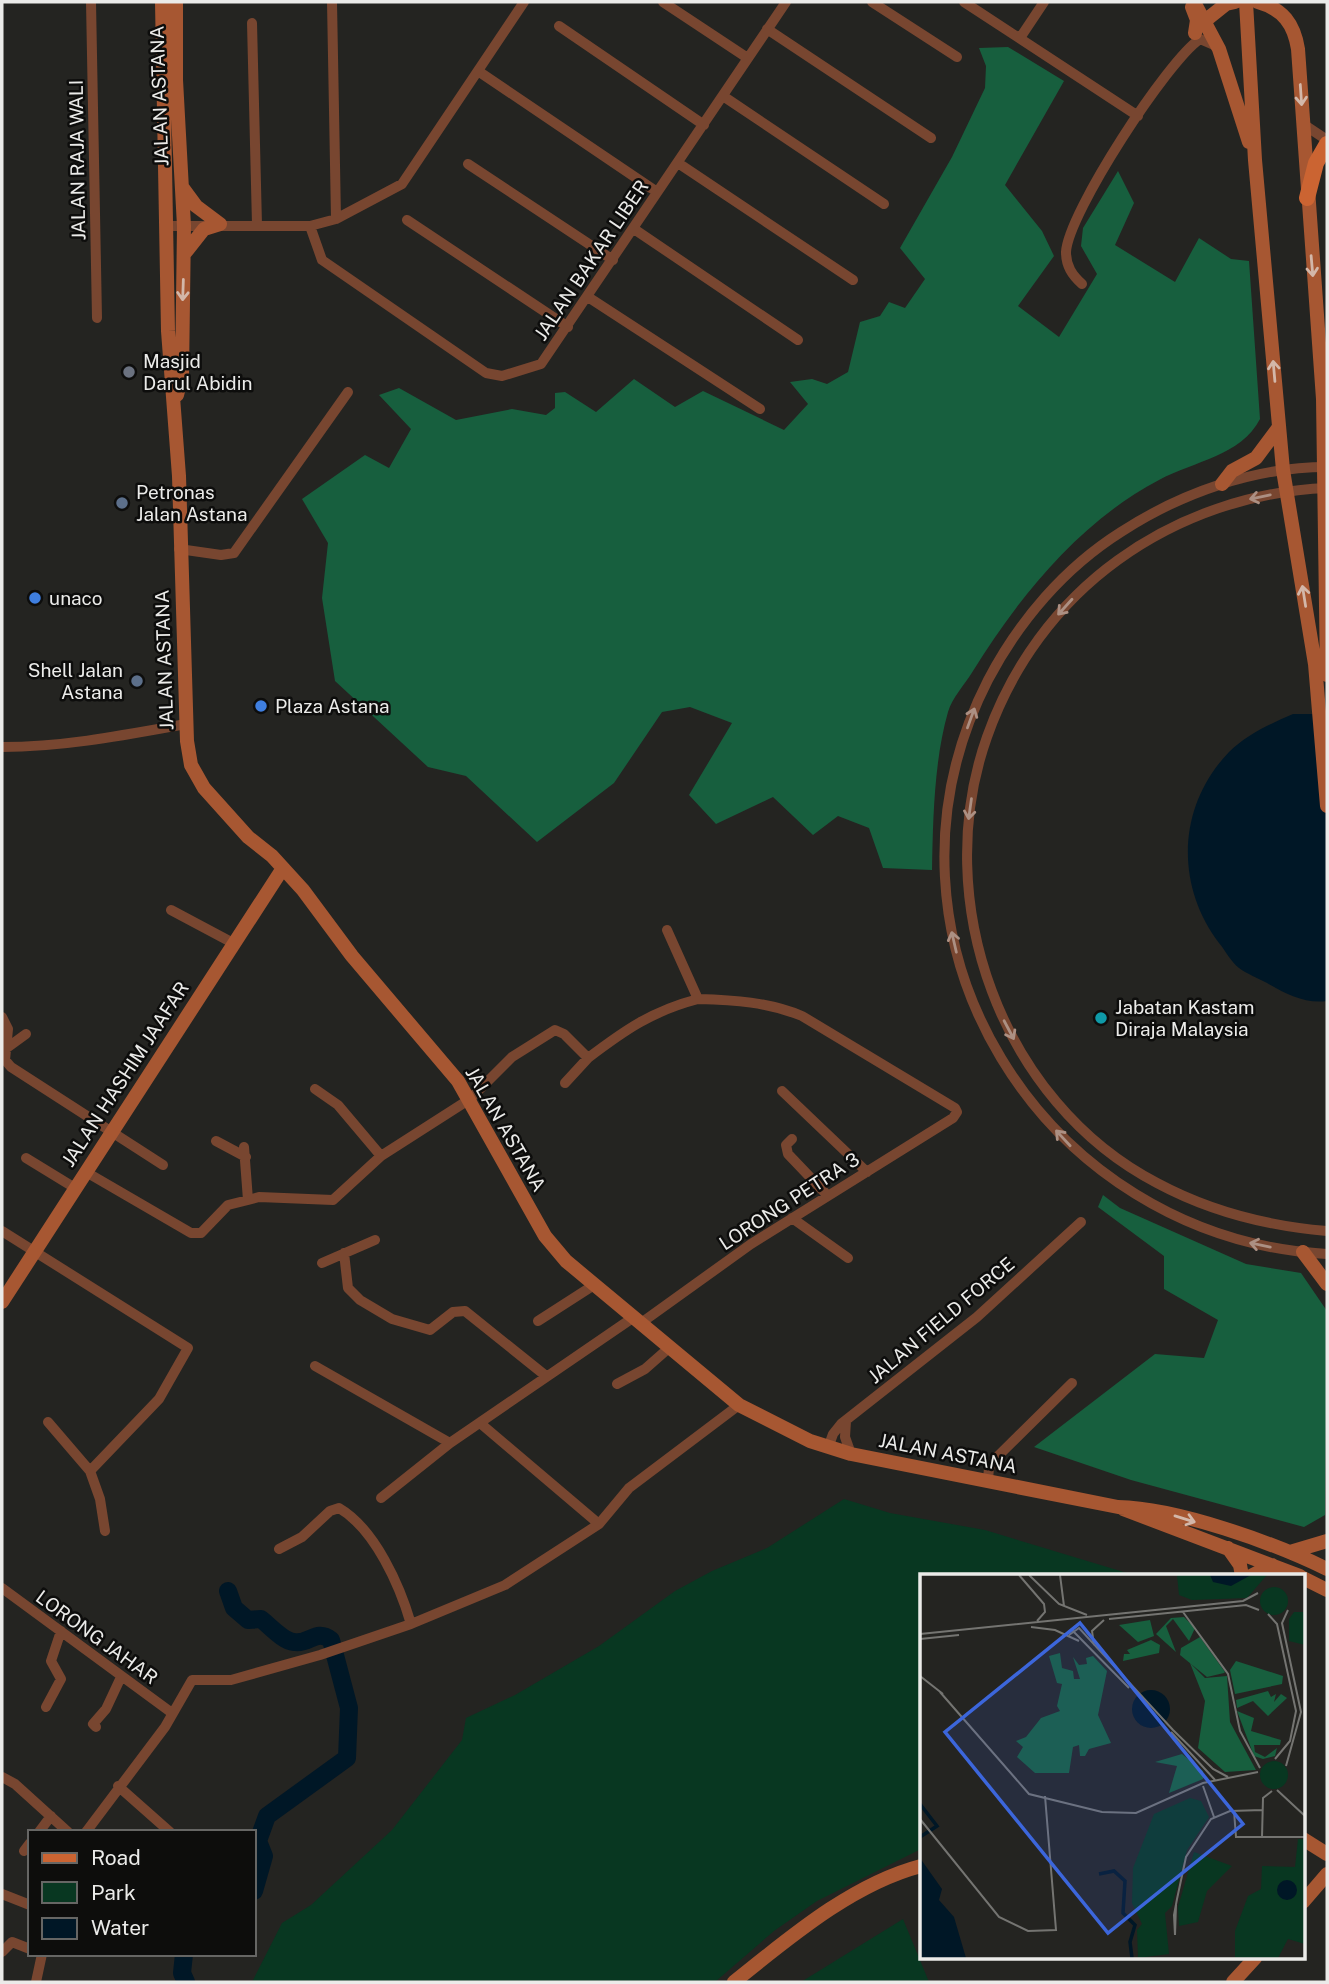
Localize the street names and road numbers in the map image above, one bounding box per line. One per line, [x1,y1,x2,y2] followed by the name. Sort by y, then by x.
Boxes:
[146,25,172,167] street label: JALAN ASTANA
[65,79,89,241] street label: JALAN RAJA WALI
[529,176,653,344] street label: JALAN BAKAR LIBER
[151,589,177,731] street label: JALAN ASTANA
[57,977,193,1171] street label: JALAN HASHIM JAAFAR
[461,1063,551,1195] street label: JALAN ASTANA
[715,1148,863,1254] street label: LORONG PETRA 3
[863,1252,1019,1388] street label: JALAN FIELD FORCE
[877,1429,1019,1477] street label: JALAN ASTANA
[32,1585,162,1689] street label: LORONG JAHAR

